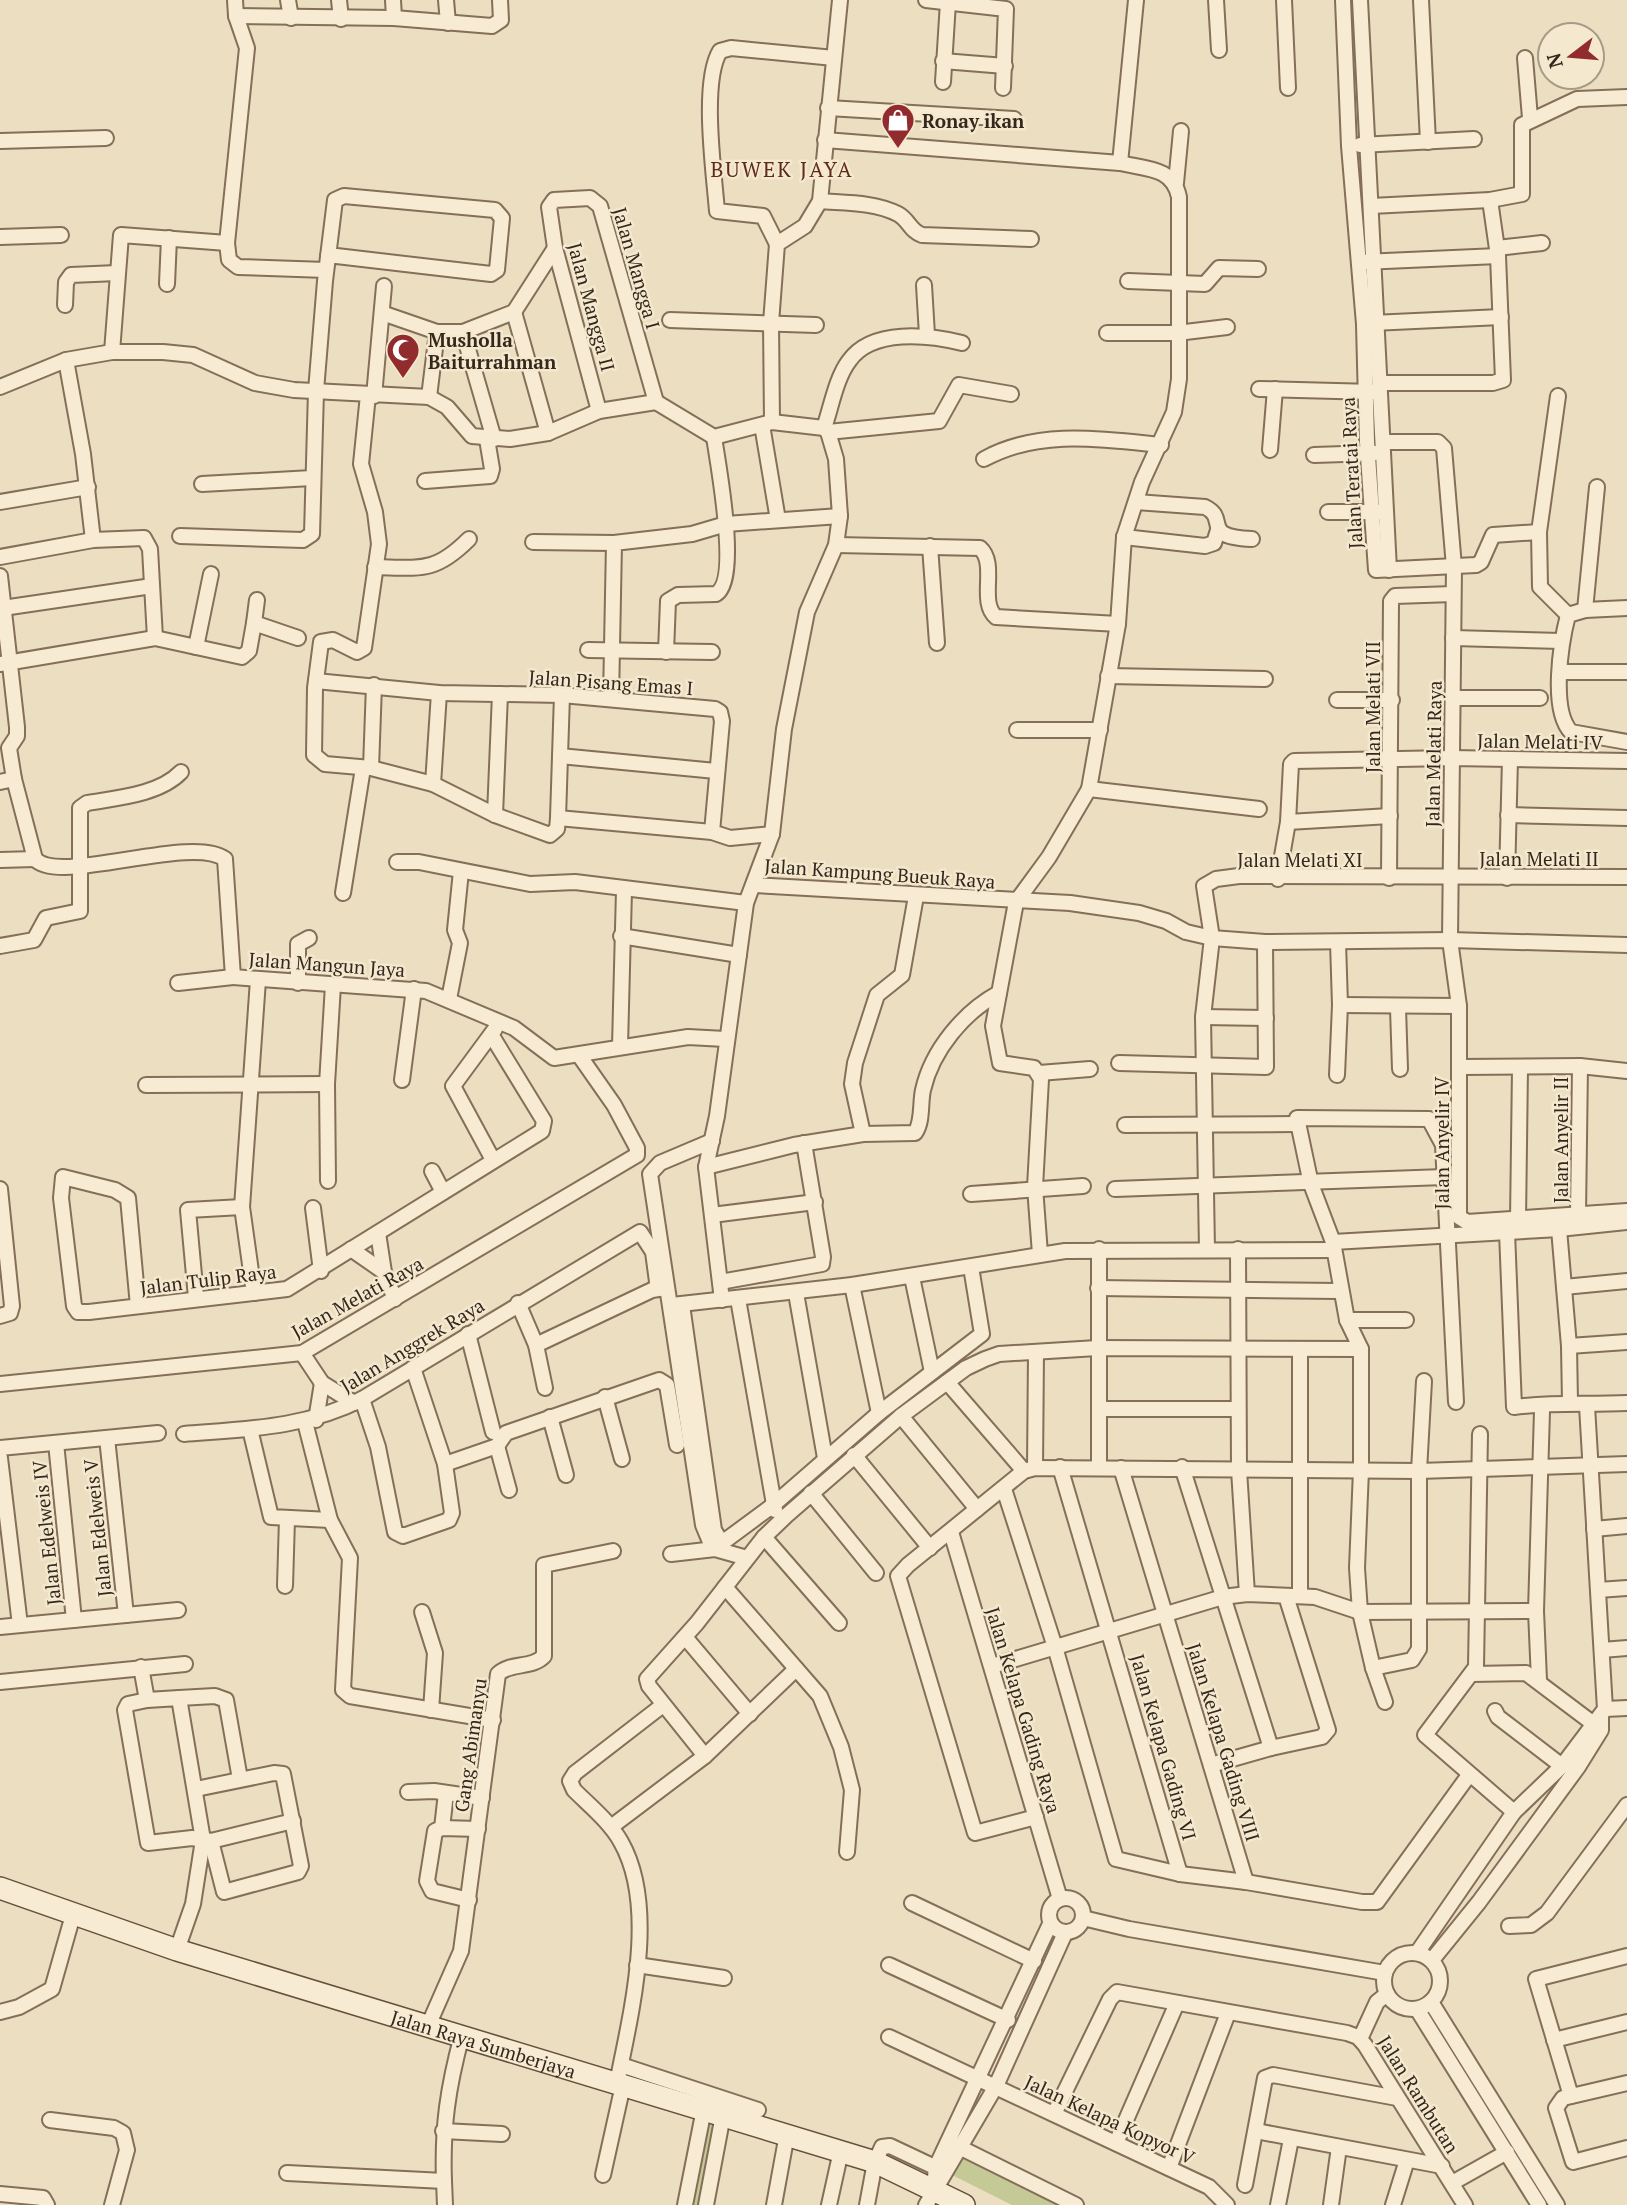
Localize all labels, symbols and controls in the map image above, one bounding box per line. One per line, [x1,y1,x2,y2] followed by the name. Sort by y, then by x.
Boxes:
[1536,21,1606,91] north arrow
[1540,50,1568,71] text: N
[879,101,917,150] shop icon: Ronay ikan
[922,108,1025,133] place label: Ronay ikan
[710,155,854,183] district label: BUWEK JAYA
[608,204,666,332] street label: Jalan Mangga I
[563,240,621,374] street label: Jalan Mangga II
[428,327,557,374] place label: Musholla Baiturrahman
[384,331,422,380] mosque icon: Musholla Baiturrahman
[1335,396,1367,550] street label: Jalan Teratai Raya
[1360,641,1385,773] street label: Jalan Melati VII
[528,664,694,700] street label: Jalan Pisang Emas I
[1419,680,1447,828] street label: Jalan Melati Raya
[1477,727,1603,755] street label: Jalan Melati IV
[1479,846,1599,871] street label: Jalan Melati II
[1237,847,1363,872] street label: Jalan Melati XI
[764,852,997,894] street label: Jalan Kampung Bueuk Raya
[248,946,406,982] street label: Jalan Mangun Jaya
[1429,1076,1454,1210] street label: Jalan Anyelir IV
[1548,1077,1573,1203] street label: Jalan Anyelir II
[287,1250,428,1344] street label: Jalan Melati Raya
[138,1258,278,1300] street label: Jalan Tulip Raya
[336,1292,489,1398] street label: Jalan Anggrek Raya
[77,1458,117,1598] street label: Jalan Edelweis V
[26,1459,66,1607] street label: Jalan Edelweis IV
[981,1604,1067,1816] street label: Jalan Kelapa Gading Raya
[1182,1640,1266,1844] street label: Jalan Kelapa Gading VIII
[1125,1651,1203,1843] street label: Jalan Kelapa Gading VI
[448,1676,492,1814] street label: Gang Abimanyu
[388,2003,579,2083] street label: Jalan Raya Sumberjaya
[1373,2030,1465,2158] street label: Jalan Rambutan
[1021,2069,1199,2169] street label: Jalan Kelapa Kopyor V

